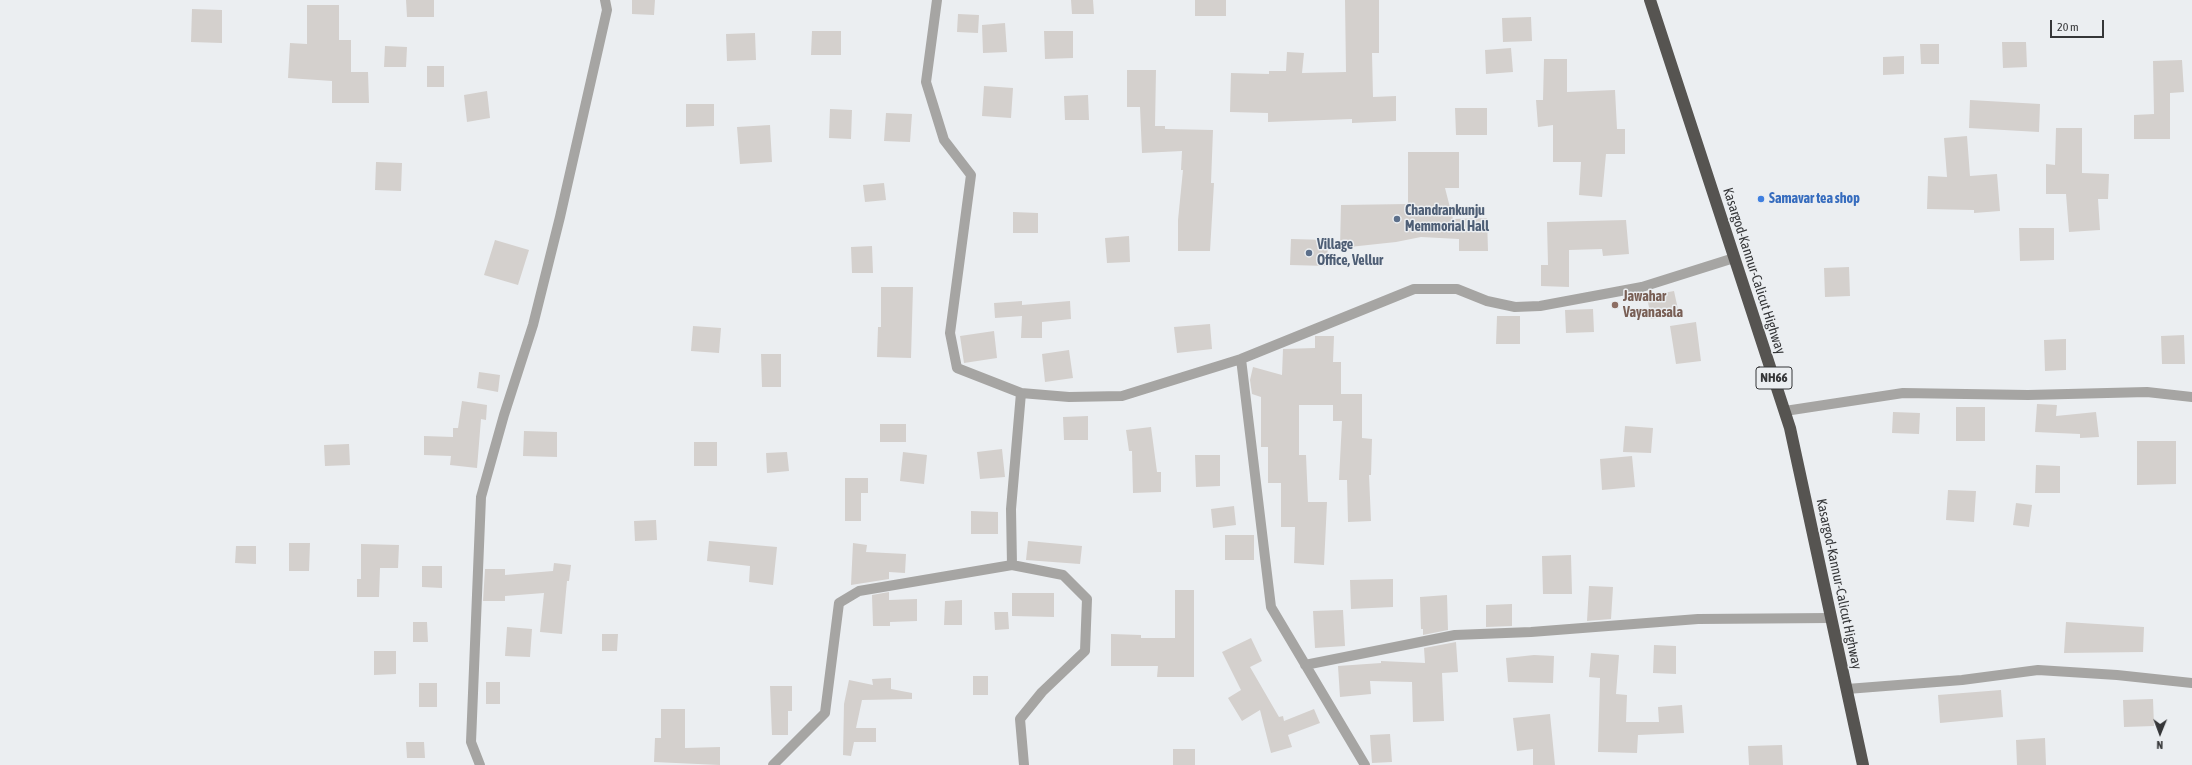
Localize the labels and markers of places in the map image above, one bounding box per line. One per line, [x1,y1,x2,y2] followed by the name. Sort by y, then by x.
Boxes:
[1769,191,1860,207] place label: Samavar tea shop
[1756,194,1766,204] marker: Samavar tea shop
[1405,203,1489,236] place label: Chandrankunju Memmorial Hall
[1392,214,1402,224] marker: Chandrankunju Memmorial Hall
[1317,237,1383,270] place label: Village Office, Vellur
[1304,248,1314,258] marker: Village Office, Vellur
[1623,289,1683,322] place label: Jawahar Vayanasala
[1610,300,1620,310] marker: Jawahar Vayanasala

